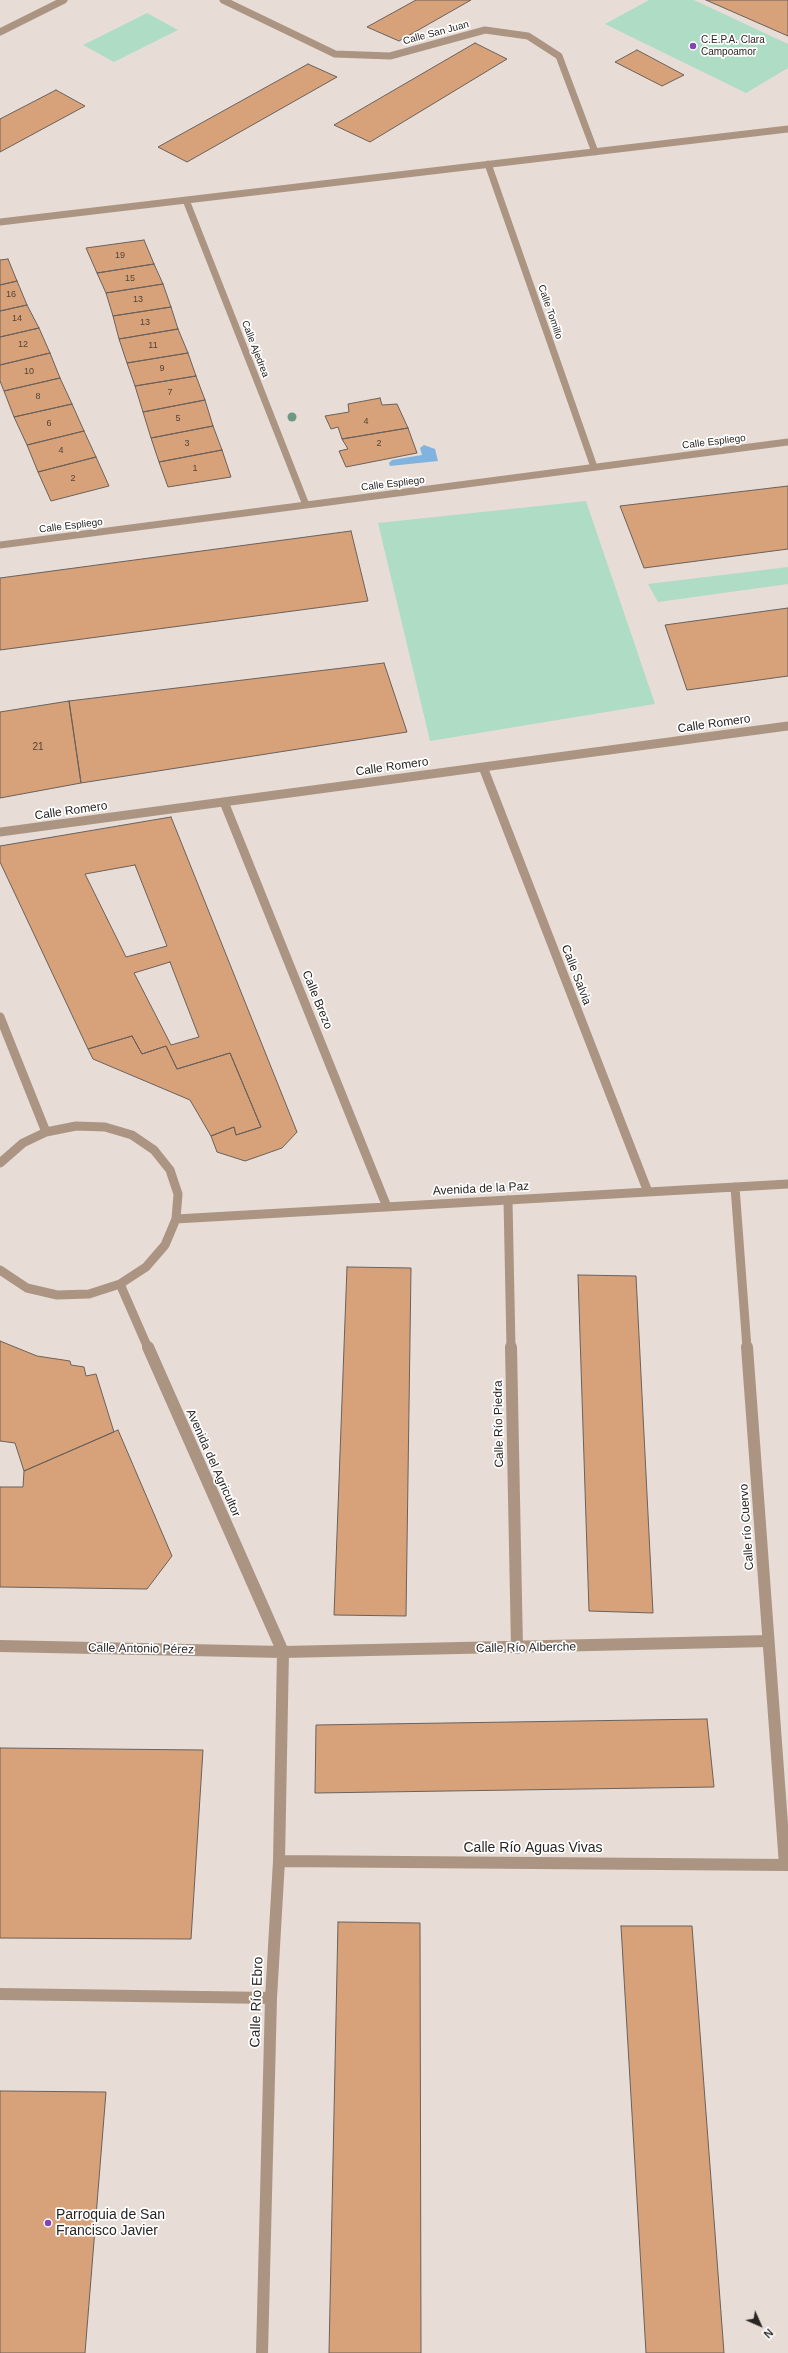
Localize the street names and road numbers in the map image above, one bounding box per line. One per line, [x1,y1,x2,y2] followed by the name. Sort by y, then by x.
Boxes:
[402,18,470,48] street label: Calle San Juan
[535,283,565,341] street label: Calle Tomillo
[239,319,271,379] street label: Calle Ajedrea
[682,432,746,452] street label: Calle Espliego
[361,474,425,494] street label: Calle Espliego
[39,516,103,536] street label: Calle Espliego
[677,712,751,736] street label: Calle Romero
[355,755,429,779] street label: Calle Romero
[34,799,108,823] street label: Calle Romero
[558,943,594,1007] street label: Calle Salvia
[299,969,335,1031] street label: Calle Brezo
[432,1179,530,1199] street label: Avenida de la Paz
[491,1380,507,1468] street label: Calle Río Piedra
[183,1407,243,1519] street label: Avenida del Agricultor
[737,1483,757,1571] street label: Calle río Cuervo
[476,1640,576,1656] street label: Calle Río Alberche
[88,1641,194,1657] street label: Calle Antonio Pérez
[463,1840,603,1856] street label: Calle Río Aguas Vivas
[247,1956,267,2048] street label: Calle Río Ebro

